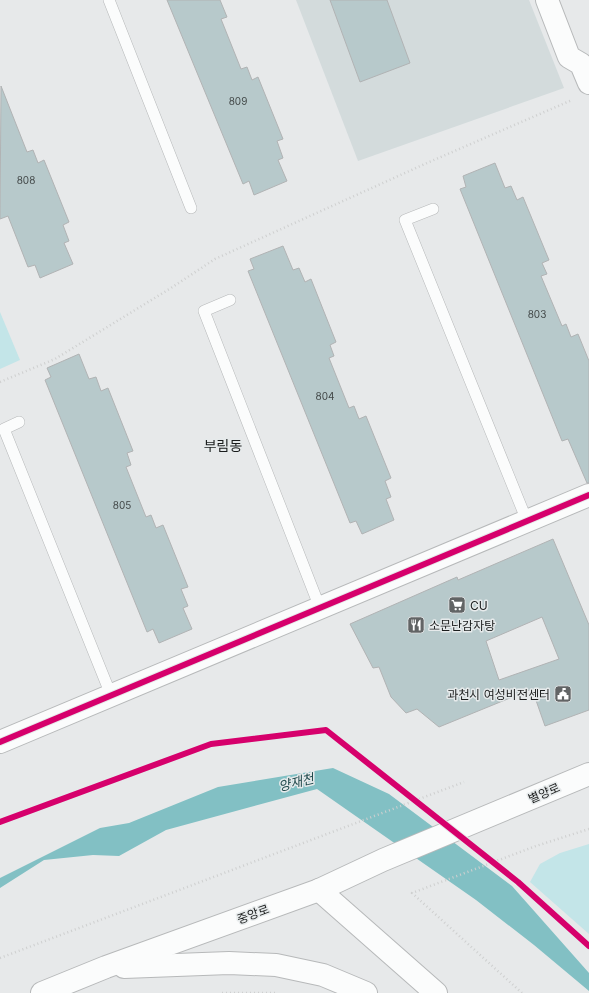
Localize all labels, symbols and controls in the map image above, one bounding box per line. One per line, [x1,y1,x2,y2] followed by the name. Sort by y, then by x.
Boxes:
[229,95,247,107] house number: 809
[17,174,35,186] house number: 808
[528,308,546,320] house number: 803
[316,390,334,402] house number: 804
[204,437,242,454] district label: 부림동
[113,499,131,511] house number: 805
[447,595,467,615] supermarket icon: CU
[470,598,488,613] place label: CU
[406,615,426,635] restaurant icon: 소문난감자탕
[429,618,495,633] place label: 소문난감자탕
[553,684,573,704] public building icon: 과천시 여성비전센터
[447,687,550,702] place label: 과천시 여성비전센터
[277,770,316,794] water label: 양재천
[526,780,562,806] street label: 별양로
[235,901,271,927] street label: 중앙로

